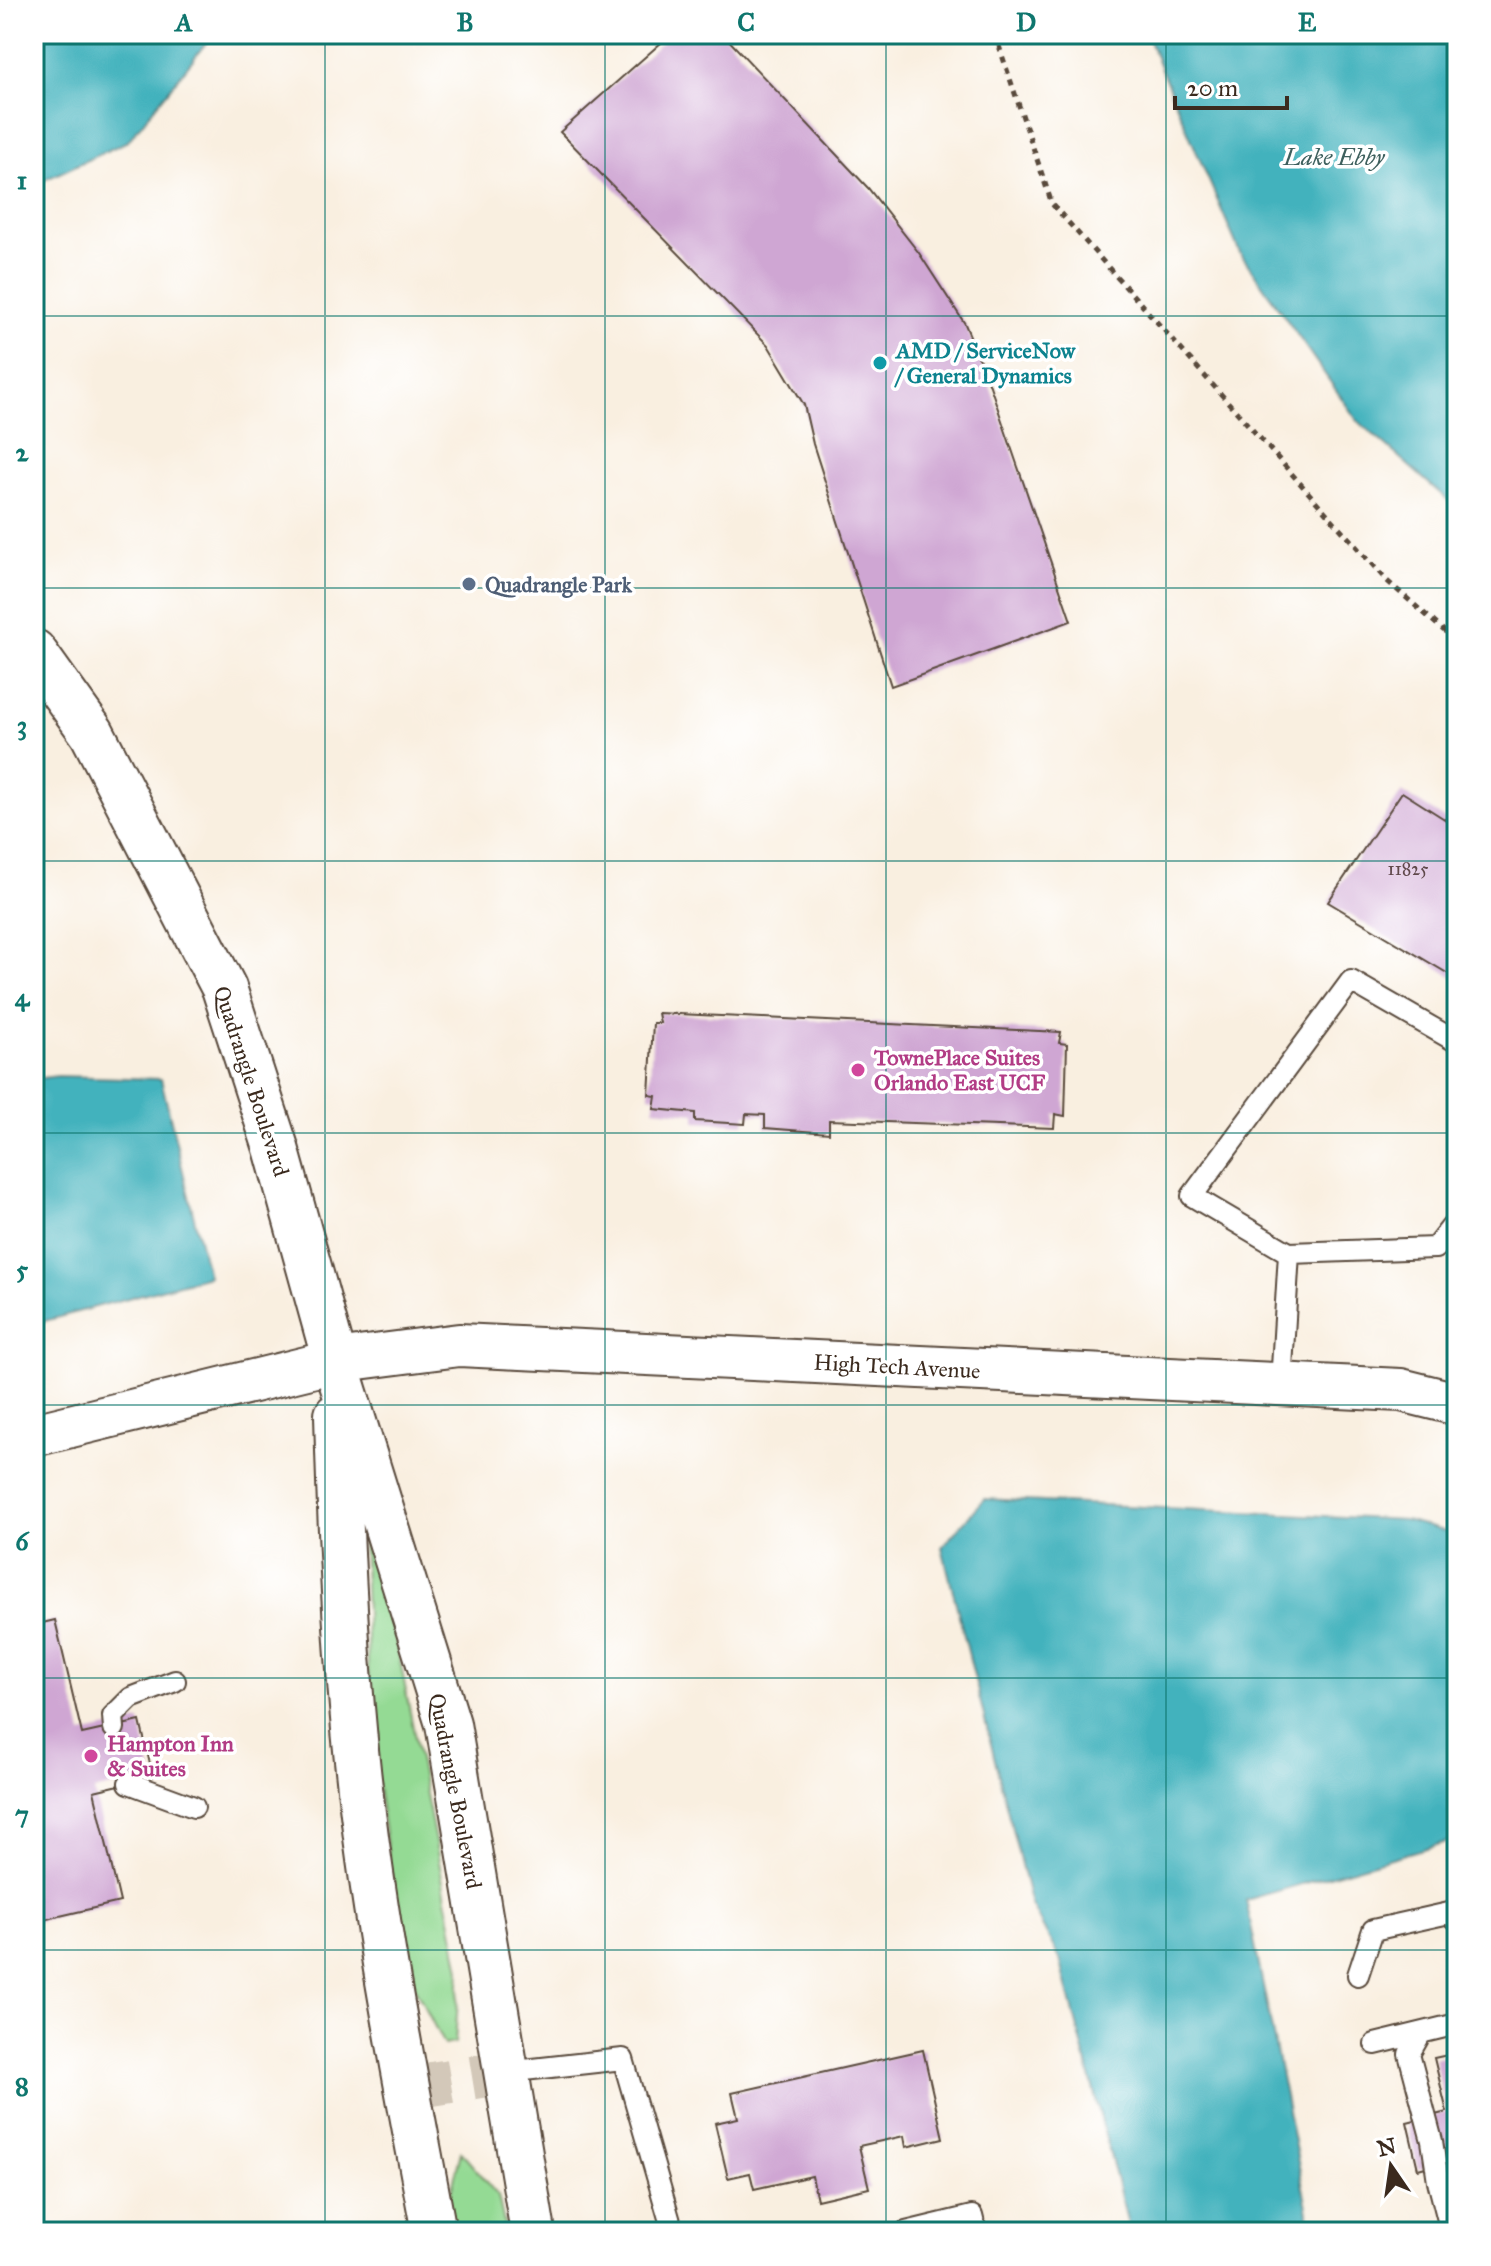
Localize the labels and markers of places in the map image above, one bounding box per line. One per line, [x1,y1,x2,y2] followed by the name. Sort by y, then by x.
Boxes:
[894,337,1077,389] place label: AMD / ServiceNow / General Dynamics
[871,354,889,372] marker: AMD / ServiceNow / General Dynamics
[485,571,633,598] place label: Quadrangle Park
[460,575,478,593] marker: Quadrangle Park
[873,1044,1046,1096] place label: TownePlace Suites Orlando East UCF
[849,1061,867,1079] marker: TownePlace Suites Orlando East UCF
[107,1730,234,1782] place label: Hampton Inn & Suites
[82,1747,100,1765] marker: Hampton Inn & Suites

